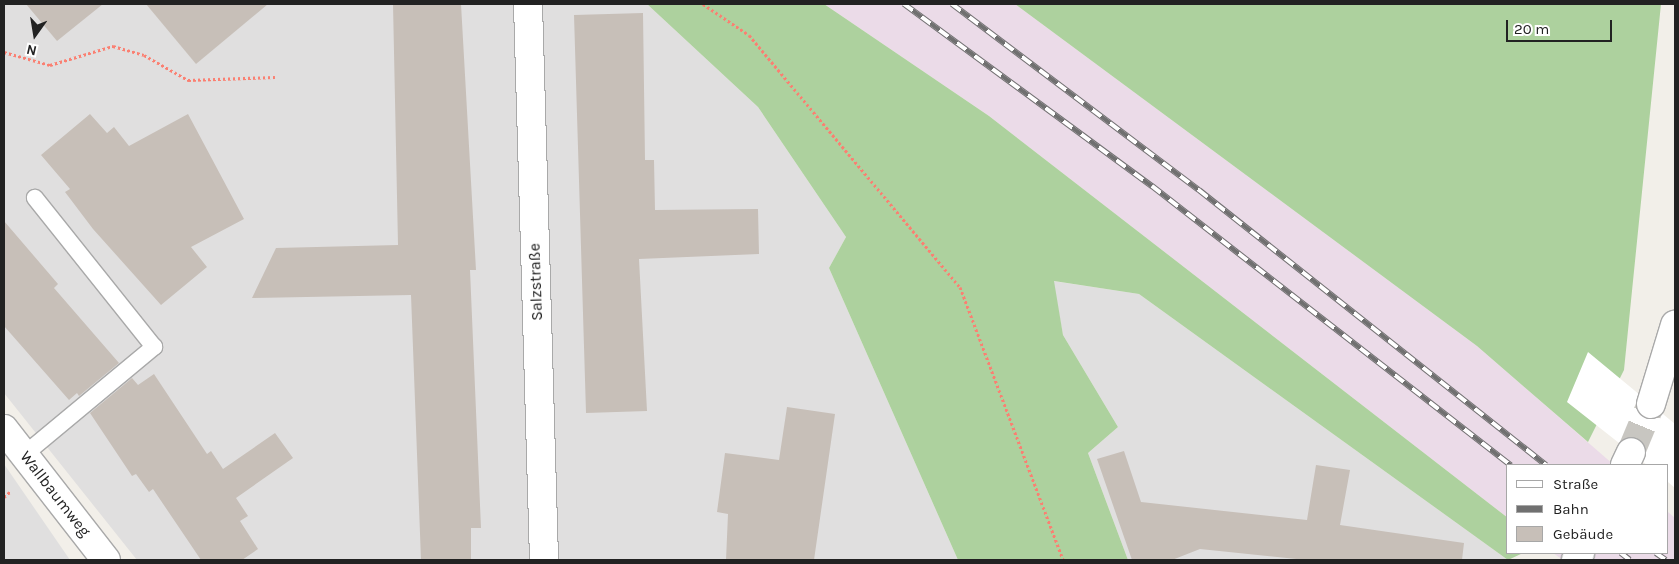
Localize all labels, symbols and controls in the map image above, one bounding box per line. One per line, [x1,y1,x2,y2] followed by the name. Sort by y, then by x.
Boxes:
[10,10,60,60] north arrow
[1509,10,1615,42] scale bar
[1514,20,1549,38] text: 20 m
[25,41,38,60] text: N
[525,243,547,321] street label: Salzstraße
[16,447,94,541] street label: Wallbaumweg
[1506,464,1669,554] legend
[1553,475,1598,493] text: Straße
[1553,500,1589,518] text: Bahn
[1553,525,1613,543] text: Gebäude

